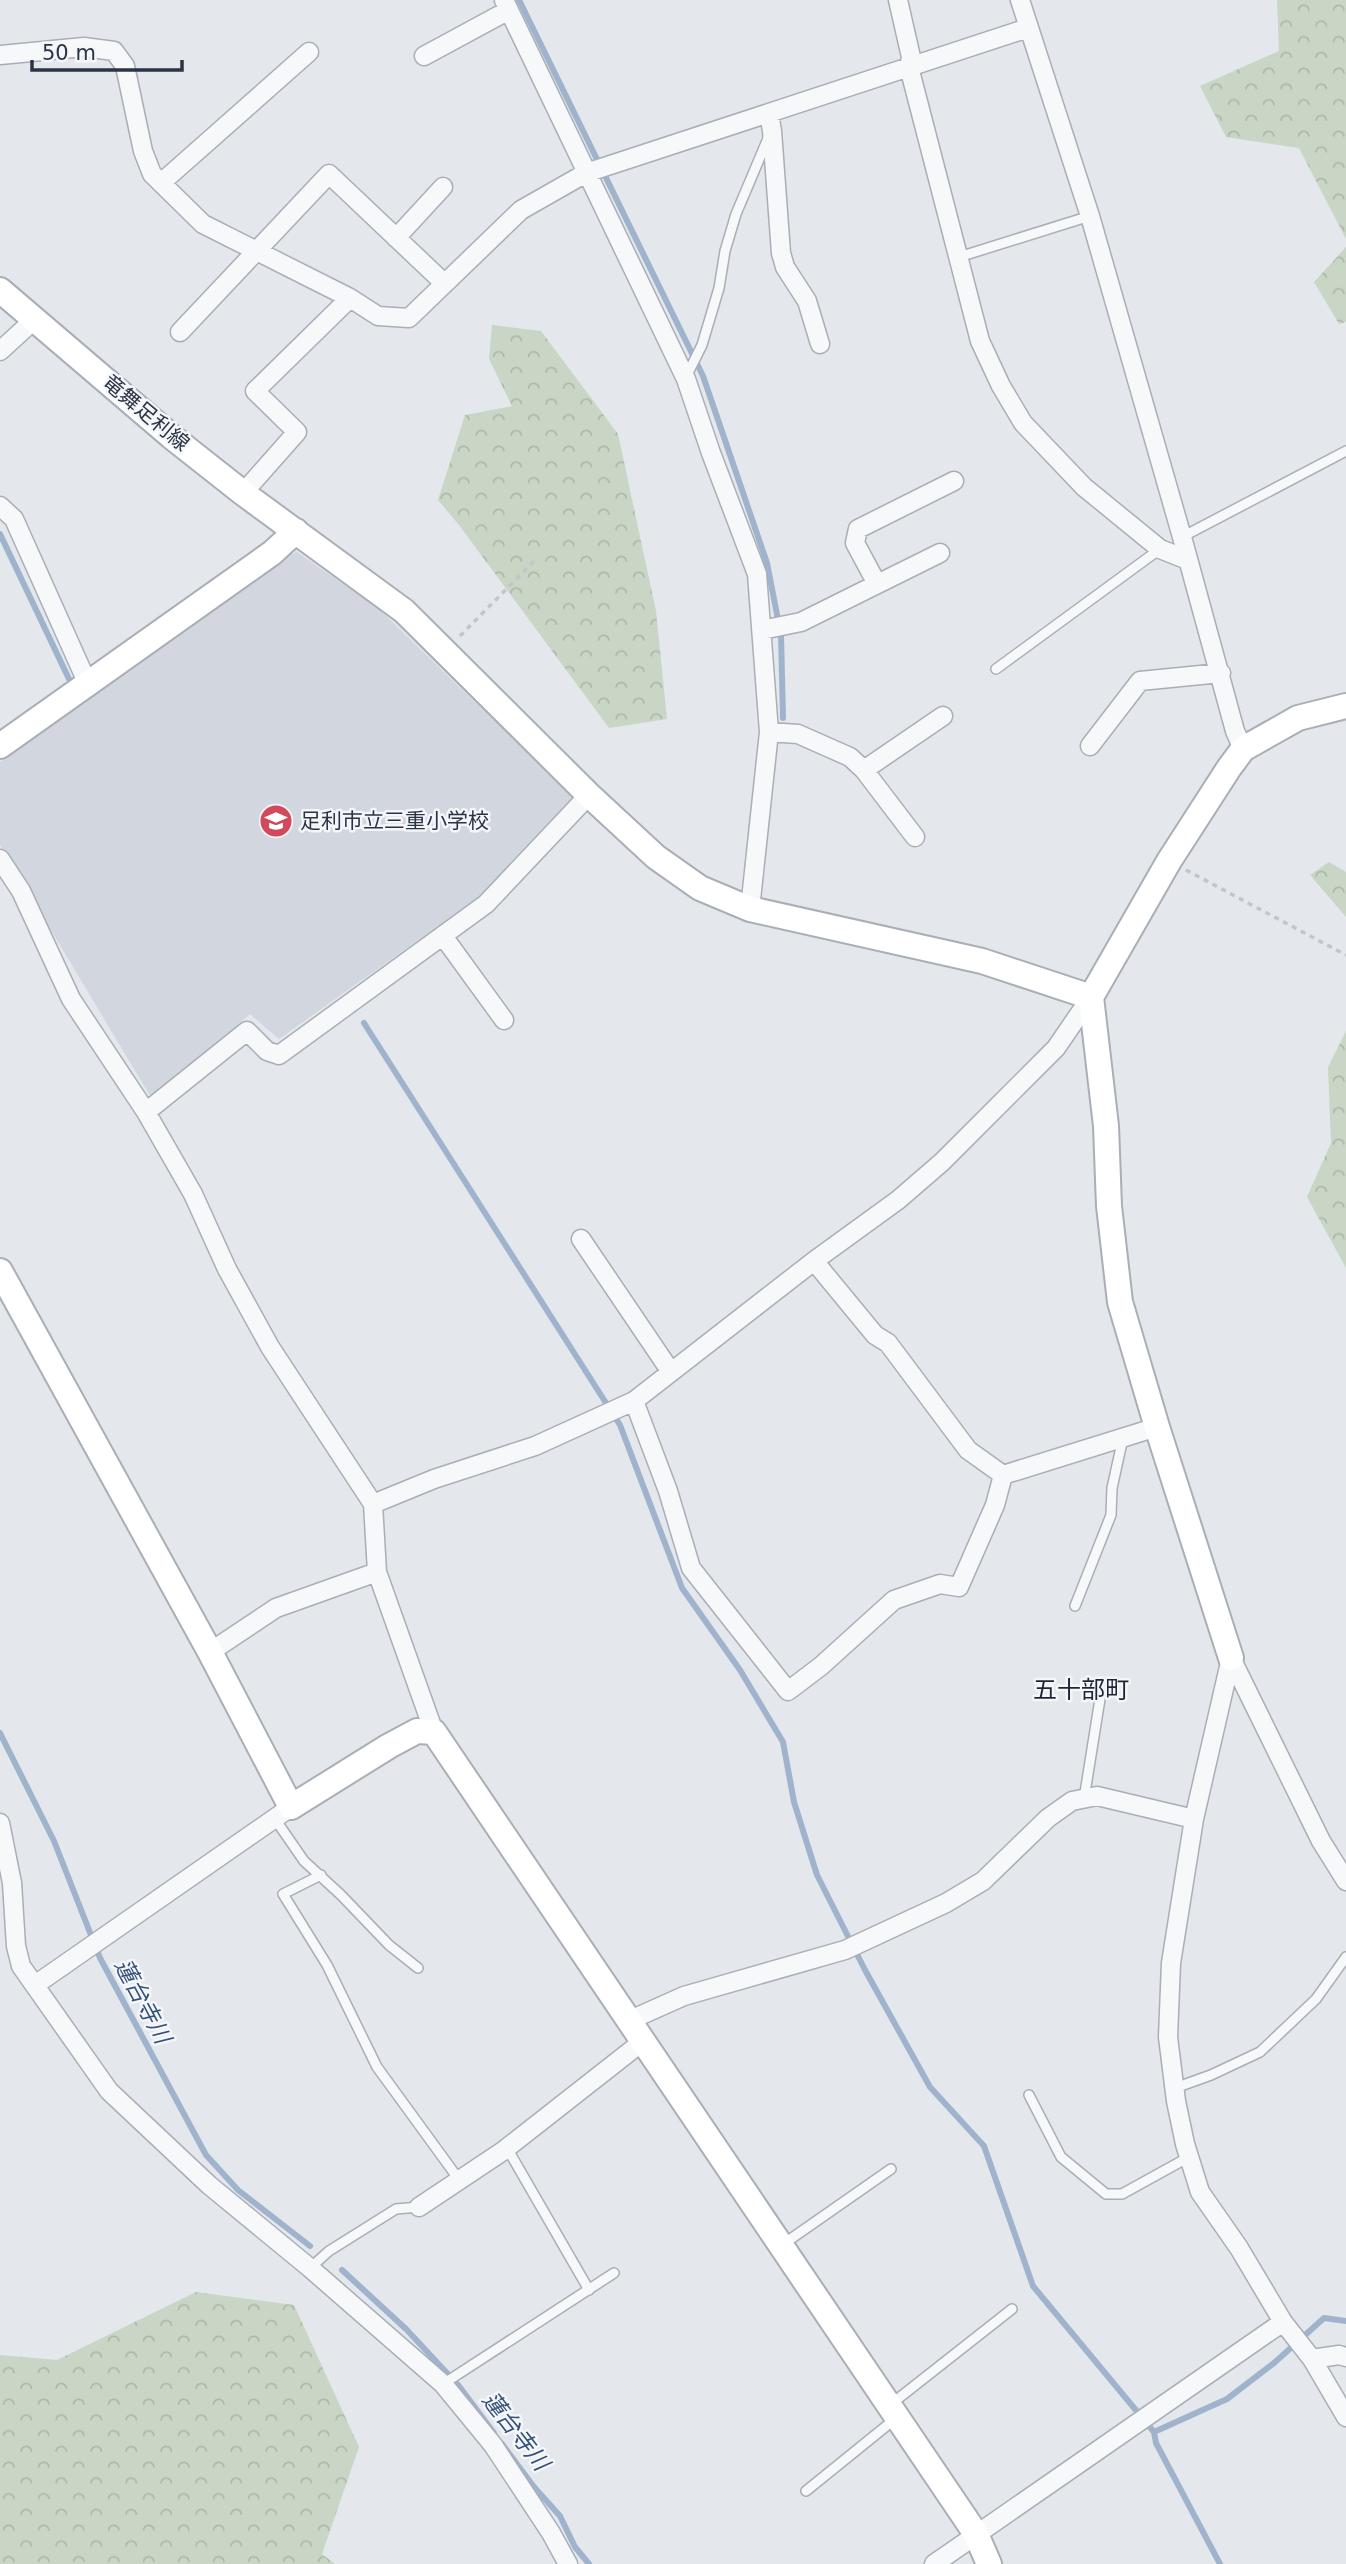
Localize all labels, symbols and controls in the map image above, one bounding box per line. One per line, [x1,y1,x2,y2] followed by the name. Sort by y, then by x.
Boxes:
[32,28,182,72] scale bar
[42,41,96,65] text: 50 m
[98,370,194,456] street label: 竜舞足利線
[257,802,295,840] school or university icon: 足利市立三重小学校
[300,809,489,833] place label: 足利市立三重小学校
[1033,1676,1129,1704] district label: 五十部町
[110,1954,177,2050] water label: 蓮台寺川
[477,2387,556,2478] water label: 蓮台寺川

